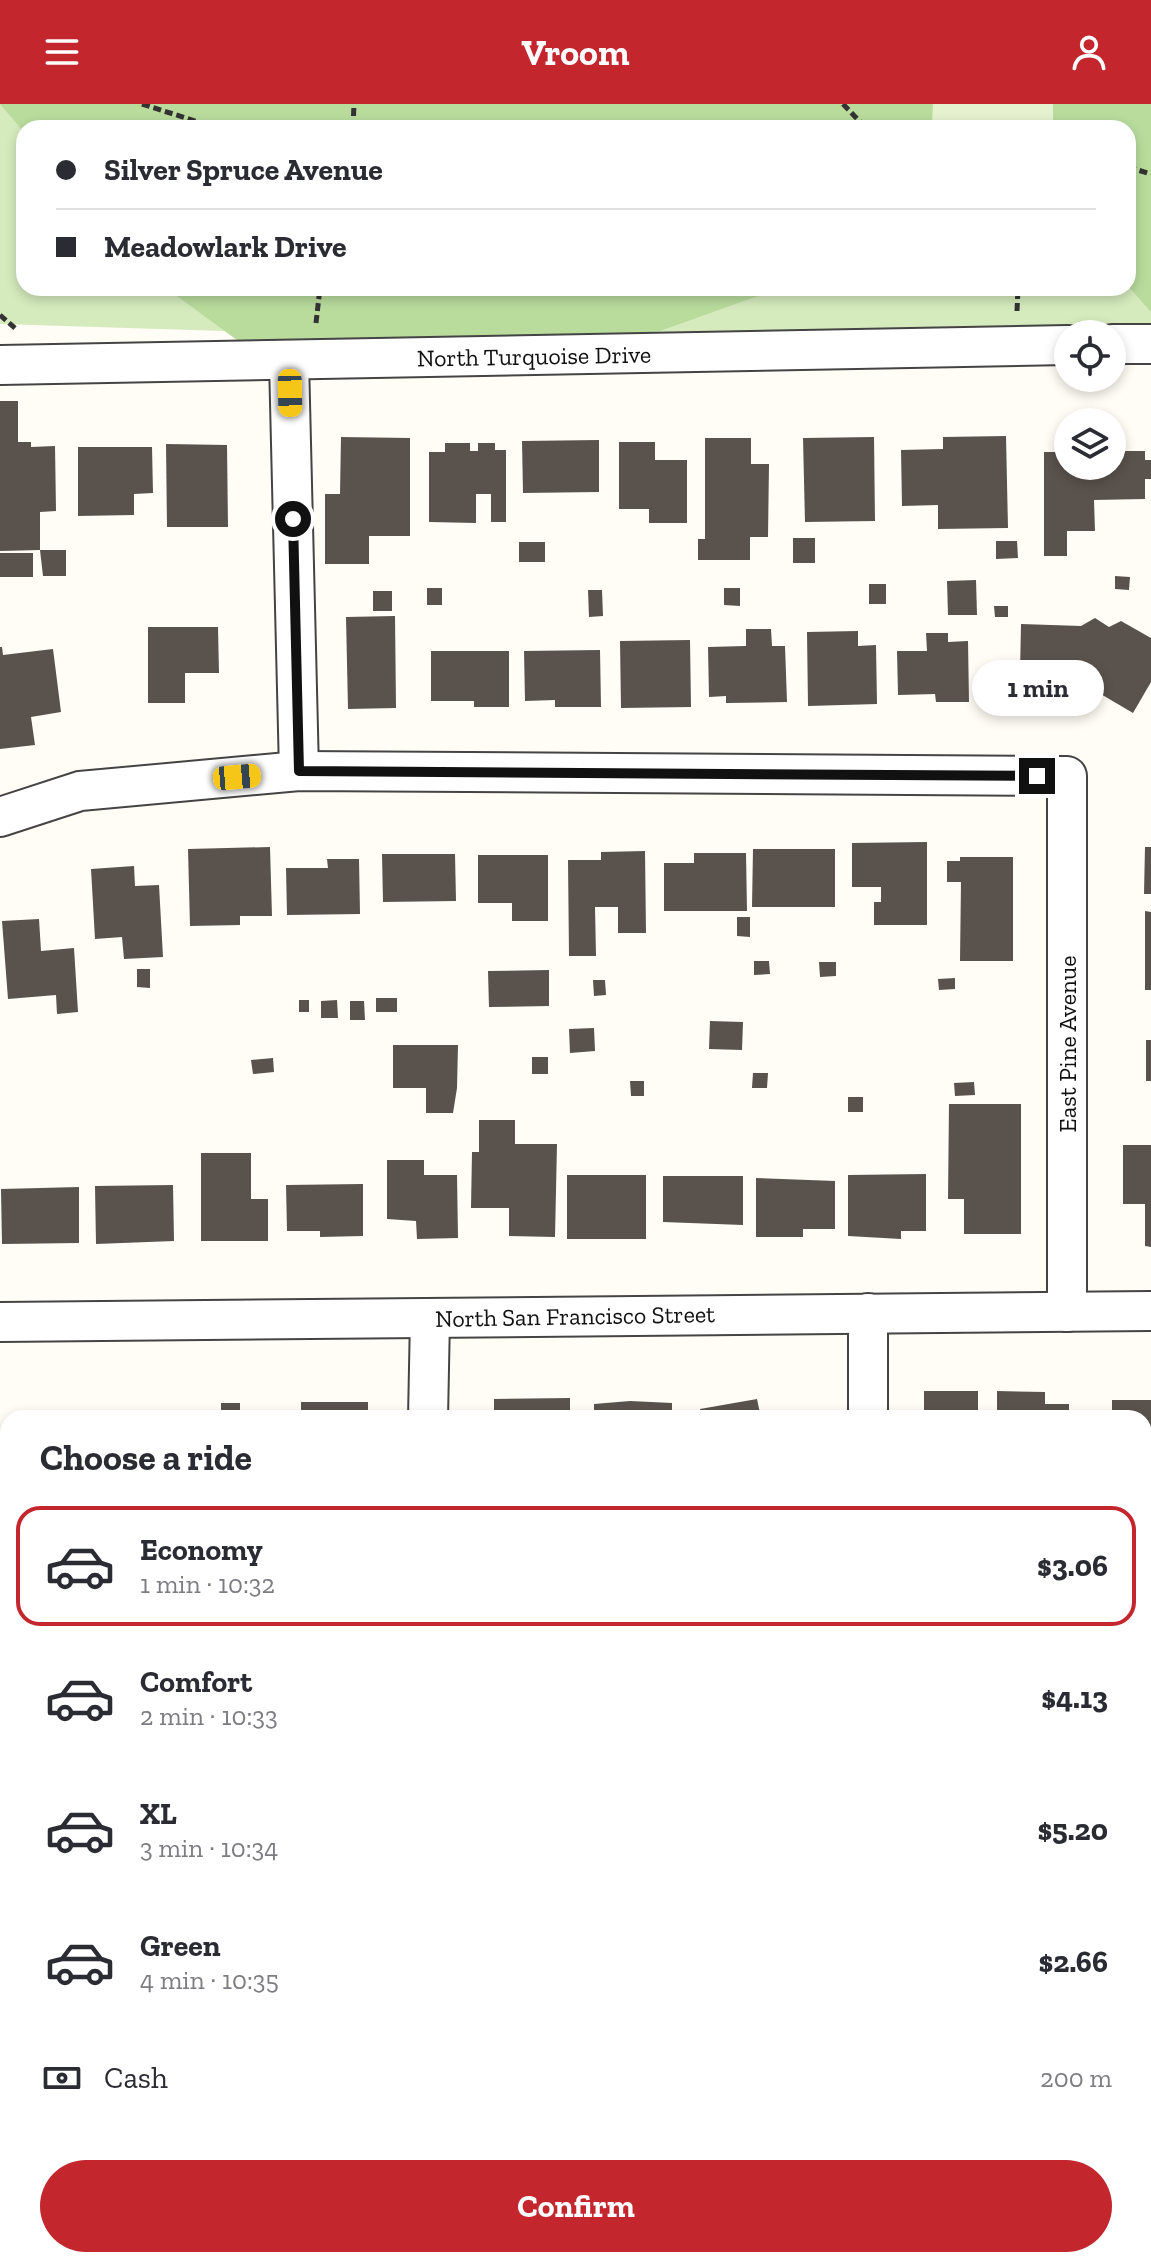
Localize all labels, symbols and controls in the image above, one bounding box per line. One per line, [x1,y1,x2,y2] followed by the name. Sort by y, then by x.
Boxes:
[40,30,84,74] icon: menu
[1067,30,1111,74] icon: person
[522,31,629,74] text: Vroom
[104,152,383,188] text: Silver Spruce Avenue
[104,229,346,265] text: Meadowlark Drive
[1054,320,1126,480] map controls
[1054,320,1126,392] button: locate
[417,339,651,373] street label: North Turquoise Drive
[278,369,302,417] car
[1054,408,1126,480] button: layers
[275,501,311,537] route start
[971,660,1103,716] callout: 1 min
[1007,672,1069,704] text: 1 min
[1019,758,1055,794] route end
[212,763,262,791] car
[1053,956,1082,1132] street label: East Pine Avenue
[435,1299,715,1333] street label: North San Francisco Street
[40,1436,252,1479] text: Choose a ride
[44,1530,116,1602] icon: car
[140,1532,263,1568] text: Economy
[1037,1548,1108,1584] text: $3.06
[140,1568,275,1600] text: 1 min · 10:32
[44,1662,116,1734] icon: car
[140,1664,252,1700] text: Comfort
[1041,1680,1108,1716] text: $4.13
[140,1700,278,1732] text: 2 min · 10:33
[44,1794,116,1866] icon: car
[140,1796,177,1832] text: XL
[1037,1812,1108,1848] text: $5.20
[140,1832,278,1864] text: 3 min · 10:34
[44,1926,116,1998] icon: car
[140,1928,220,1964] text: Green
[1039,1944,1108,1980] text: $2.66
[140,1964,279,1996] text: 4 min · 10:35
[40,2056,84,2100] icon: cash
[104,2060,168,2096] text: Cash
[1040,2062,1112,2094] text: 200 m
[40,2160,1112,2252] button: Confirm

